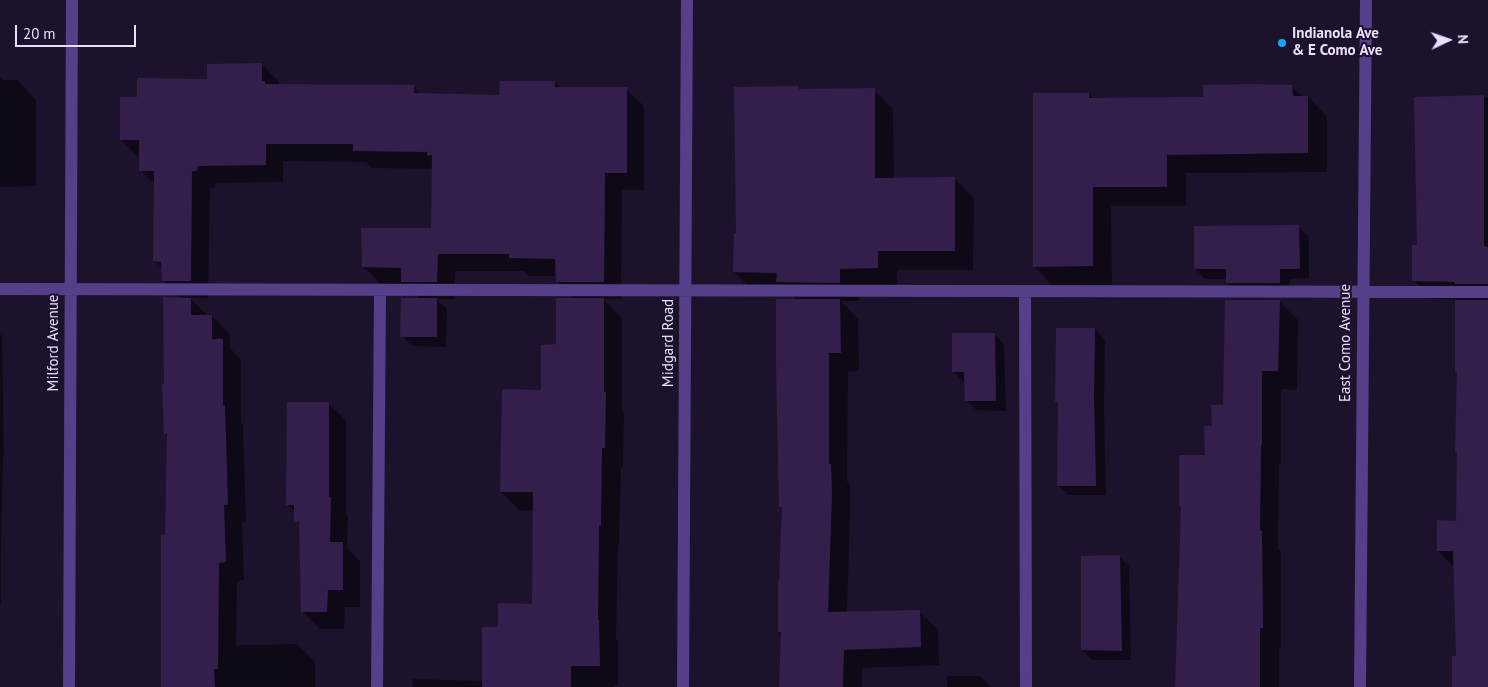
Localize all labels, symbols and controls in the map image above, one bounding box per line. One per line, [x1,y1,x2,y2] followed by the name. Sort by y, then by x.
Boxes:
[18,15,139,47] scale bar
[1423,15,1473,65] north arrow
[23,24,56,43] text: 20 m
[1292,25,1382,60] place label: Indianola Ave & E Como Ave
[1454,34,1472,44] text: N
[1276,37,1288,49] marker: Indianola Ave & E Como Ave
[1337,284,1355,402] street label: East Como Avenue
[45,295,63,391] street label: Milford Avenue
[660,299,678,387] street label: Midgard Road

